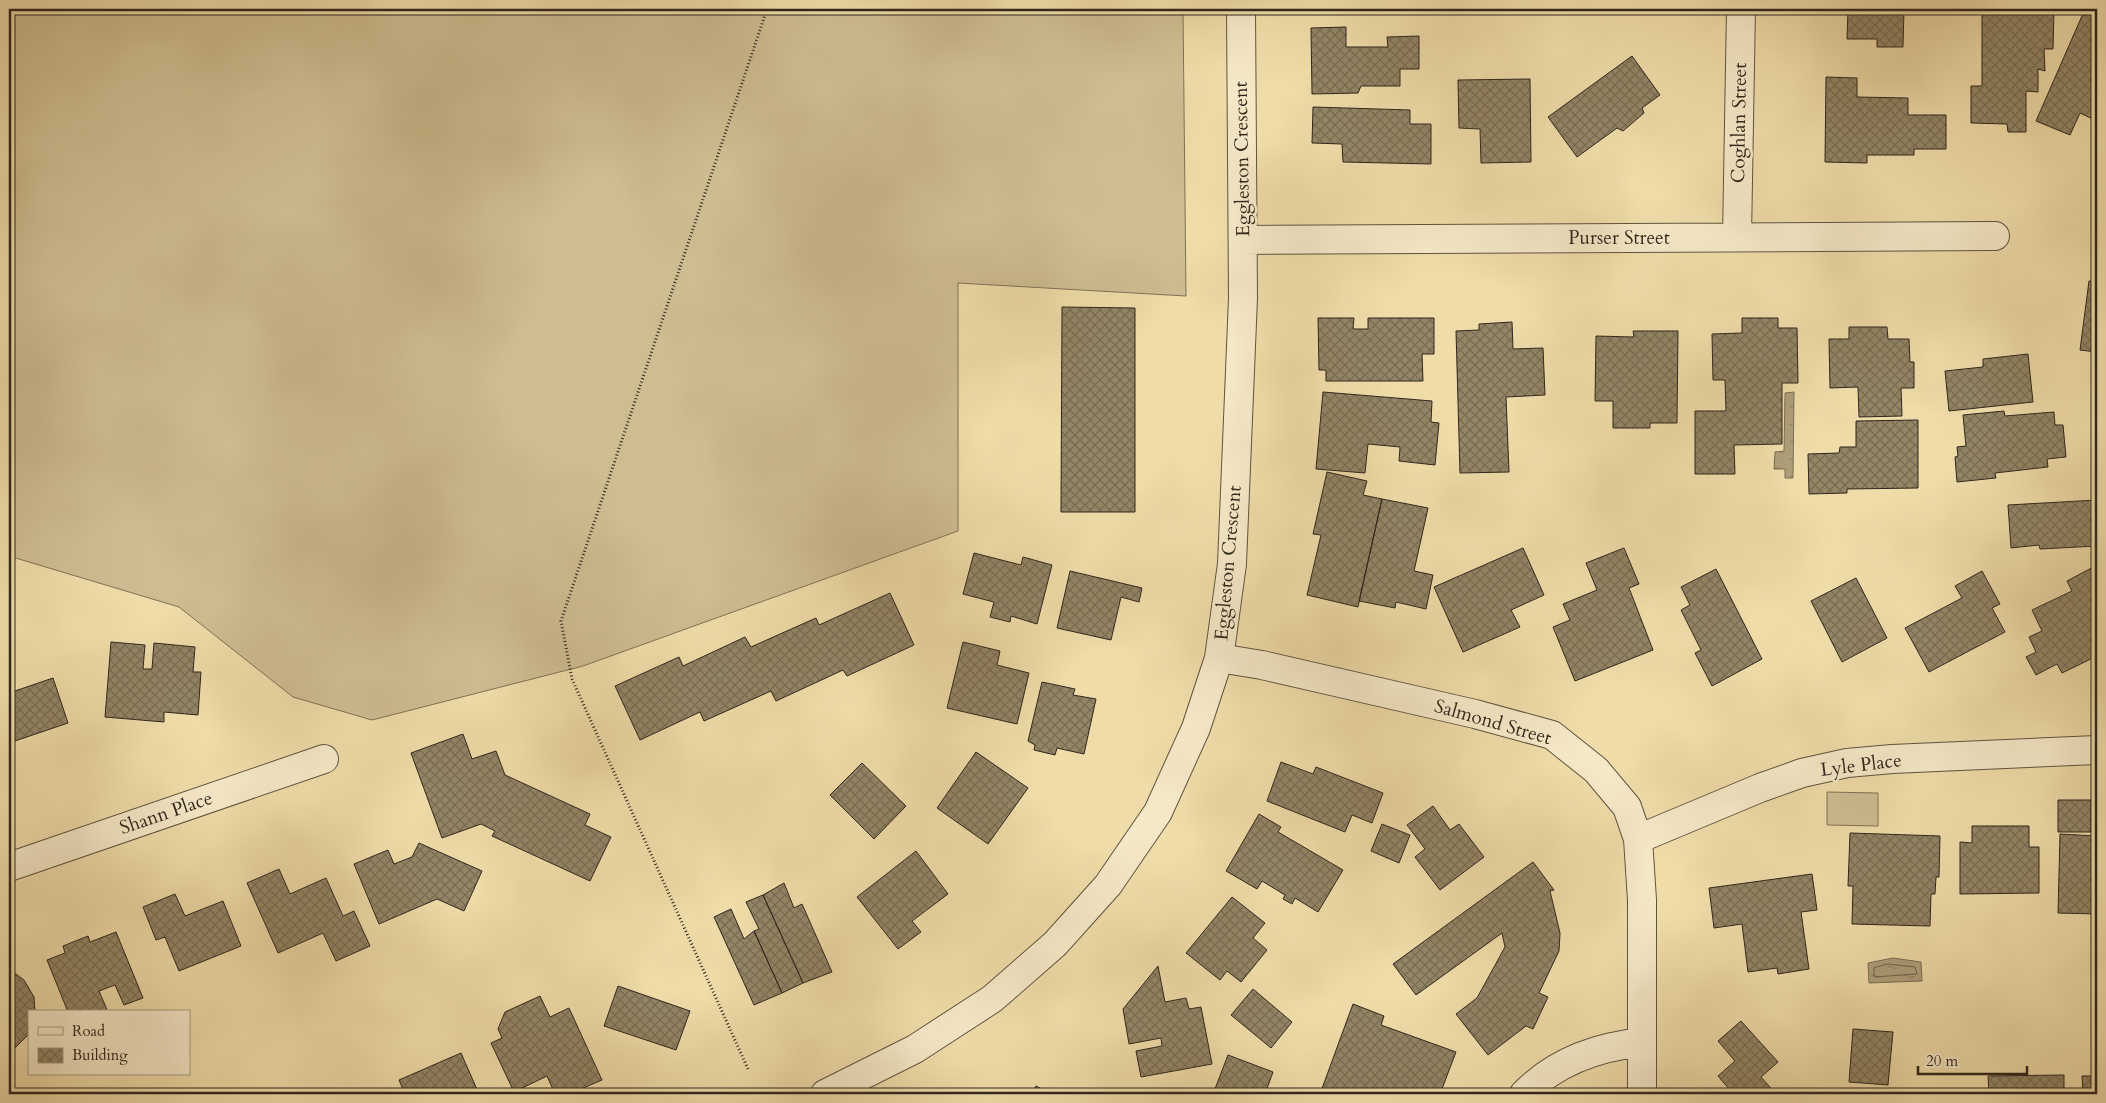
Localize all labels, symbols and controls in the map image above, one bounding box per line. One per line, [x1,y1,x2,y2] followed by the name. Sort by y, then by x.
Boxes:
[1725,63,1753,183] street label: Coghlan Street
[1228,81,1256,237] street label: Eggleston Crescent
[1568,225,1670,251] street label: Purser Street
[1208,484,1248,642] street label: Eggleston Crescent
[1431,693,1555,751] street label: Salmond Street
[1819,747,1903,783] street label: Lyle Place
[116,785,216,841] street label: Shann Place
[28,1010,190,1076] legend
[72,1021,105,1041] text: Road
[1918,1043,2027,1075] scale bar
[72,1045,128,1065] text: Building
[1926,1051,1958,1071] text: 20 m

